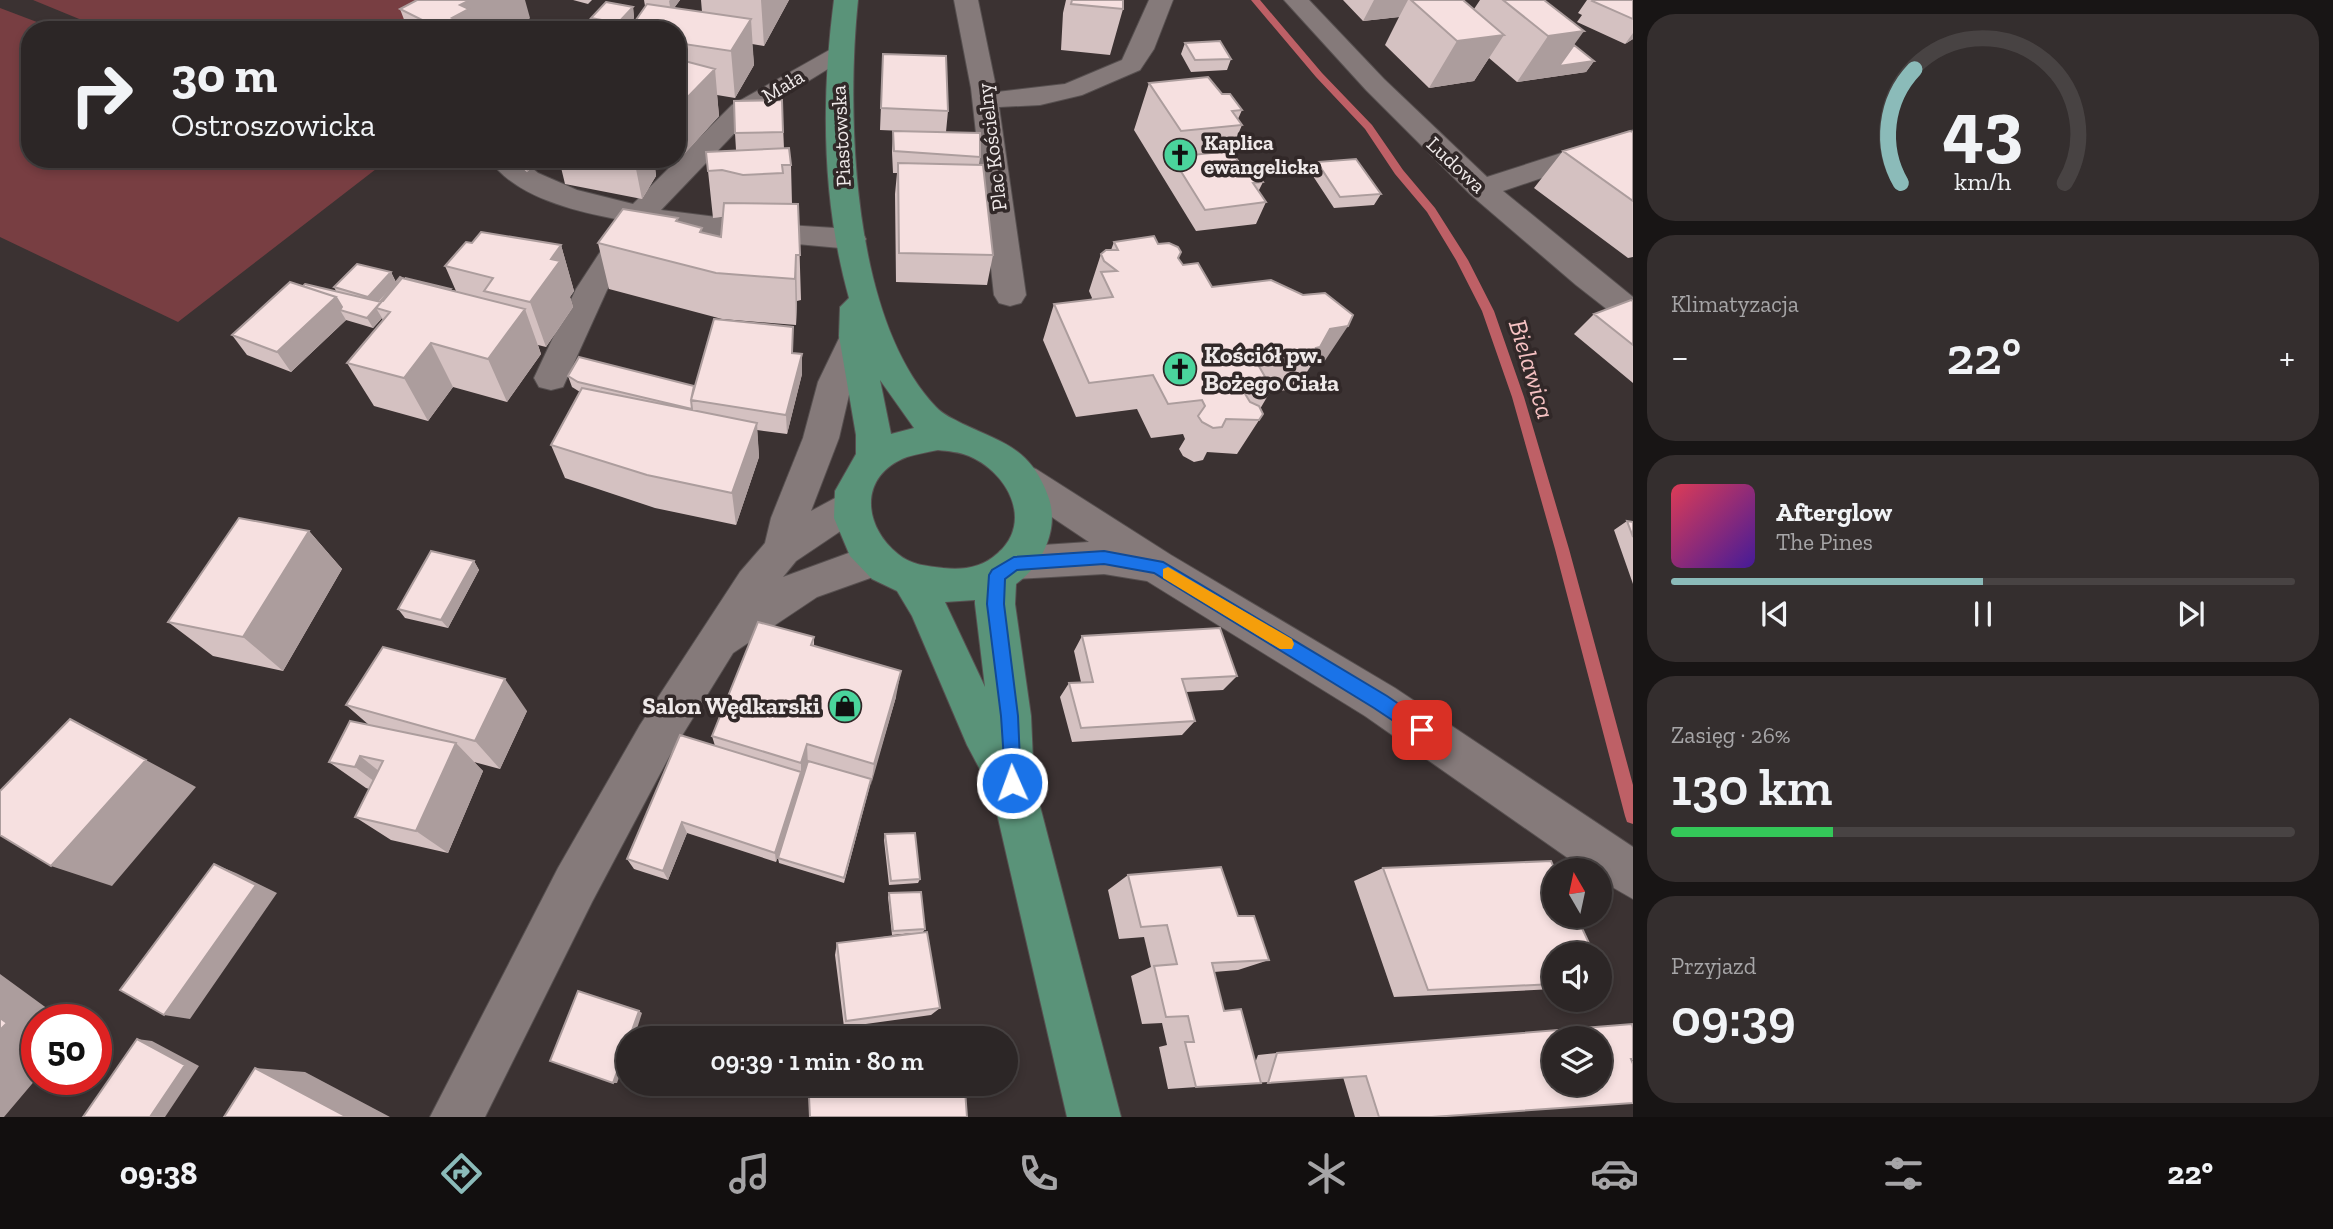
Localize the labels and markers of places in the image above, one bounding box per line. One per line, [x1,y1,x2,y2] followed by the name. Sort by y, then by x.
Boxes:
[1204,130,1320,179] place label: Kaplica ewangelicka
[1161,136,1199,174] church icon: Kaplica ewangelicka
[1204,340,1339,397] place label: Kościół pw. Bożego Ciała
[1161,350,1199,388] church icon: Kościół pw. Bożego Ciała
[826,687,864,725] shop icon: Salon Wędkarski
[642,691,820,720] place label: Salon Wędkarski
[1392,700,1452,760] pin

